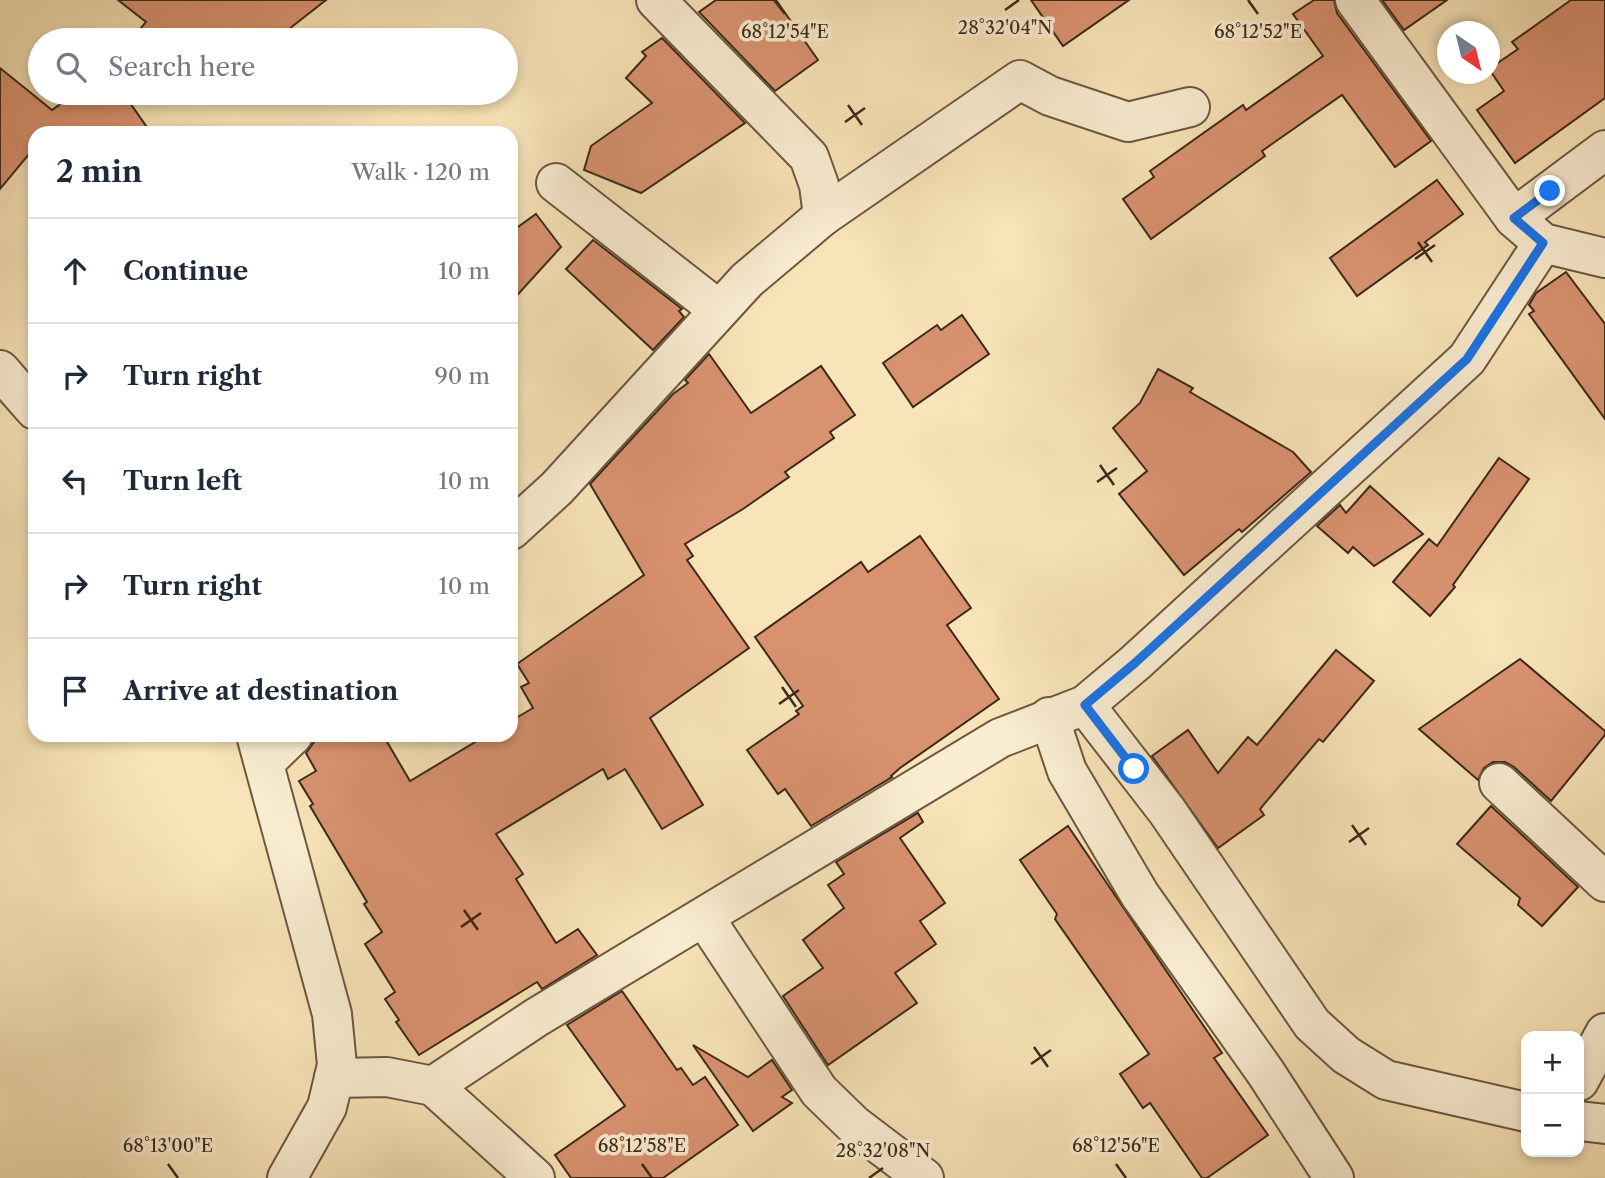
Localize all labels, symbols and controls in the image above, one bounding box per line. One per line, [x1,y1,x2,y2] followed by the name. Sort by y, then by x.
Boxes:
[958,17,1052,39] text: 28°32'04"N
[741,21,829,43] text: 68°12'54"E
[1214,21,1302,43] text: 68°12'52"E
[1437,21,1500,84] north arrow
[28,28,518,105] search box
[52,48,90,86] icon: search
[108,51,255,83] text: Search here
[56,153,142,190] text: 2 min
[351,158,490,186] text: Walk · 120 m
[1534,175,1565,206] route end
[56,252,94,290] icon: ahead
[123,255,248,287] text: Continue
[438,257,490,285] text: 10 m
[56,357,94,395] icon: right
[123,360,262,392] text: Turn right
[434,362,490,390] text: 90 m
[56,462,94,500] icon: left
[123,465,242,497] text: Turn left
[438,467,490,495] text: 10 m
[56,567,94,605] icon: right
[123,570,262,602] text: Turn right
[438,572,490,600] text: 10 m
[56,672,94,710] icon: arrive
[123,675,398,707] text: Arrive at destination
[1118,753,1149,784] route start
[1521,1031,1584,1157] map controls
[1521,1031,1584,1094] button: +
[1521,1094,1584,1157] button: −
[123,1135,213,1157] text: 68°13'00"E
[598,1135,686,1157] text: 68°12'58"E
[1072,1135,1160,1157] text: 68°12'56"E
[836,1140,930,1162] text: 28°32'08"N

